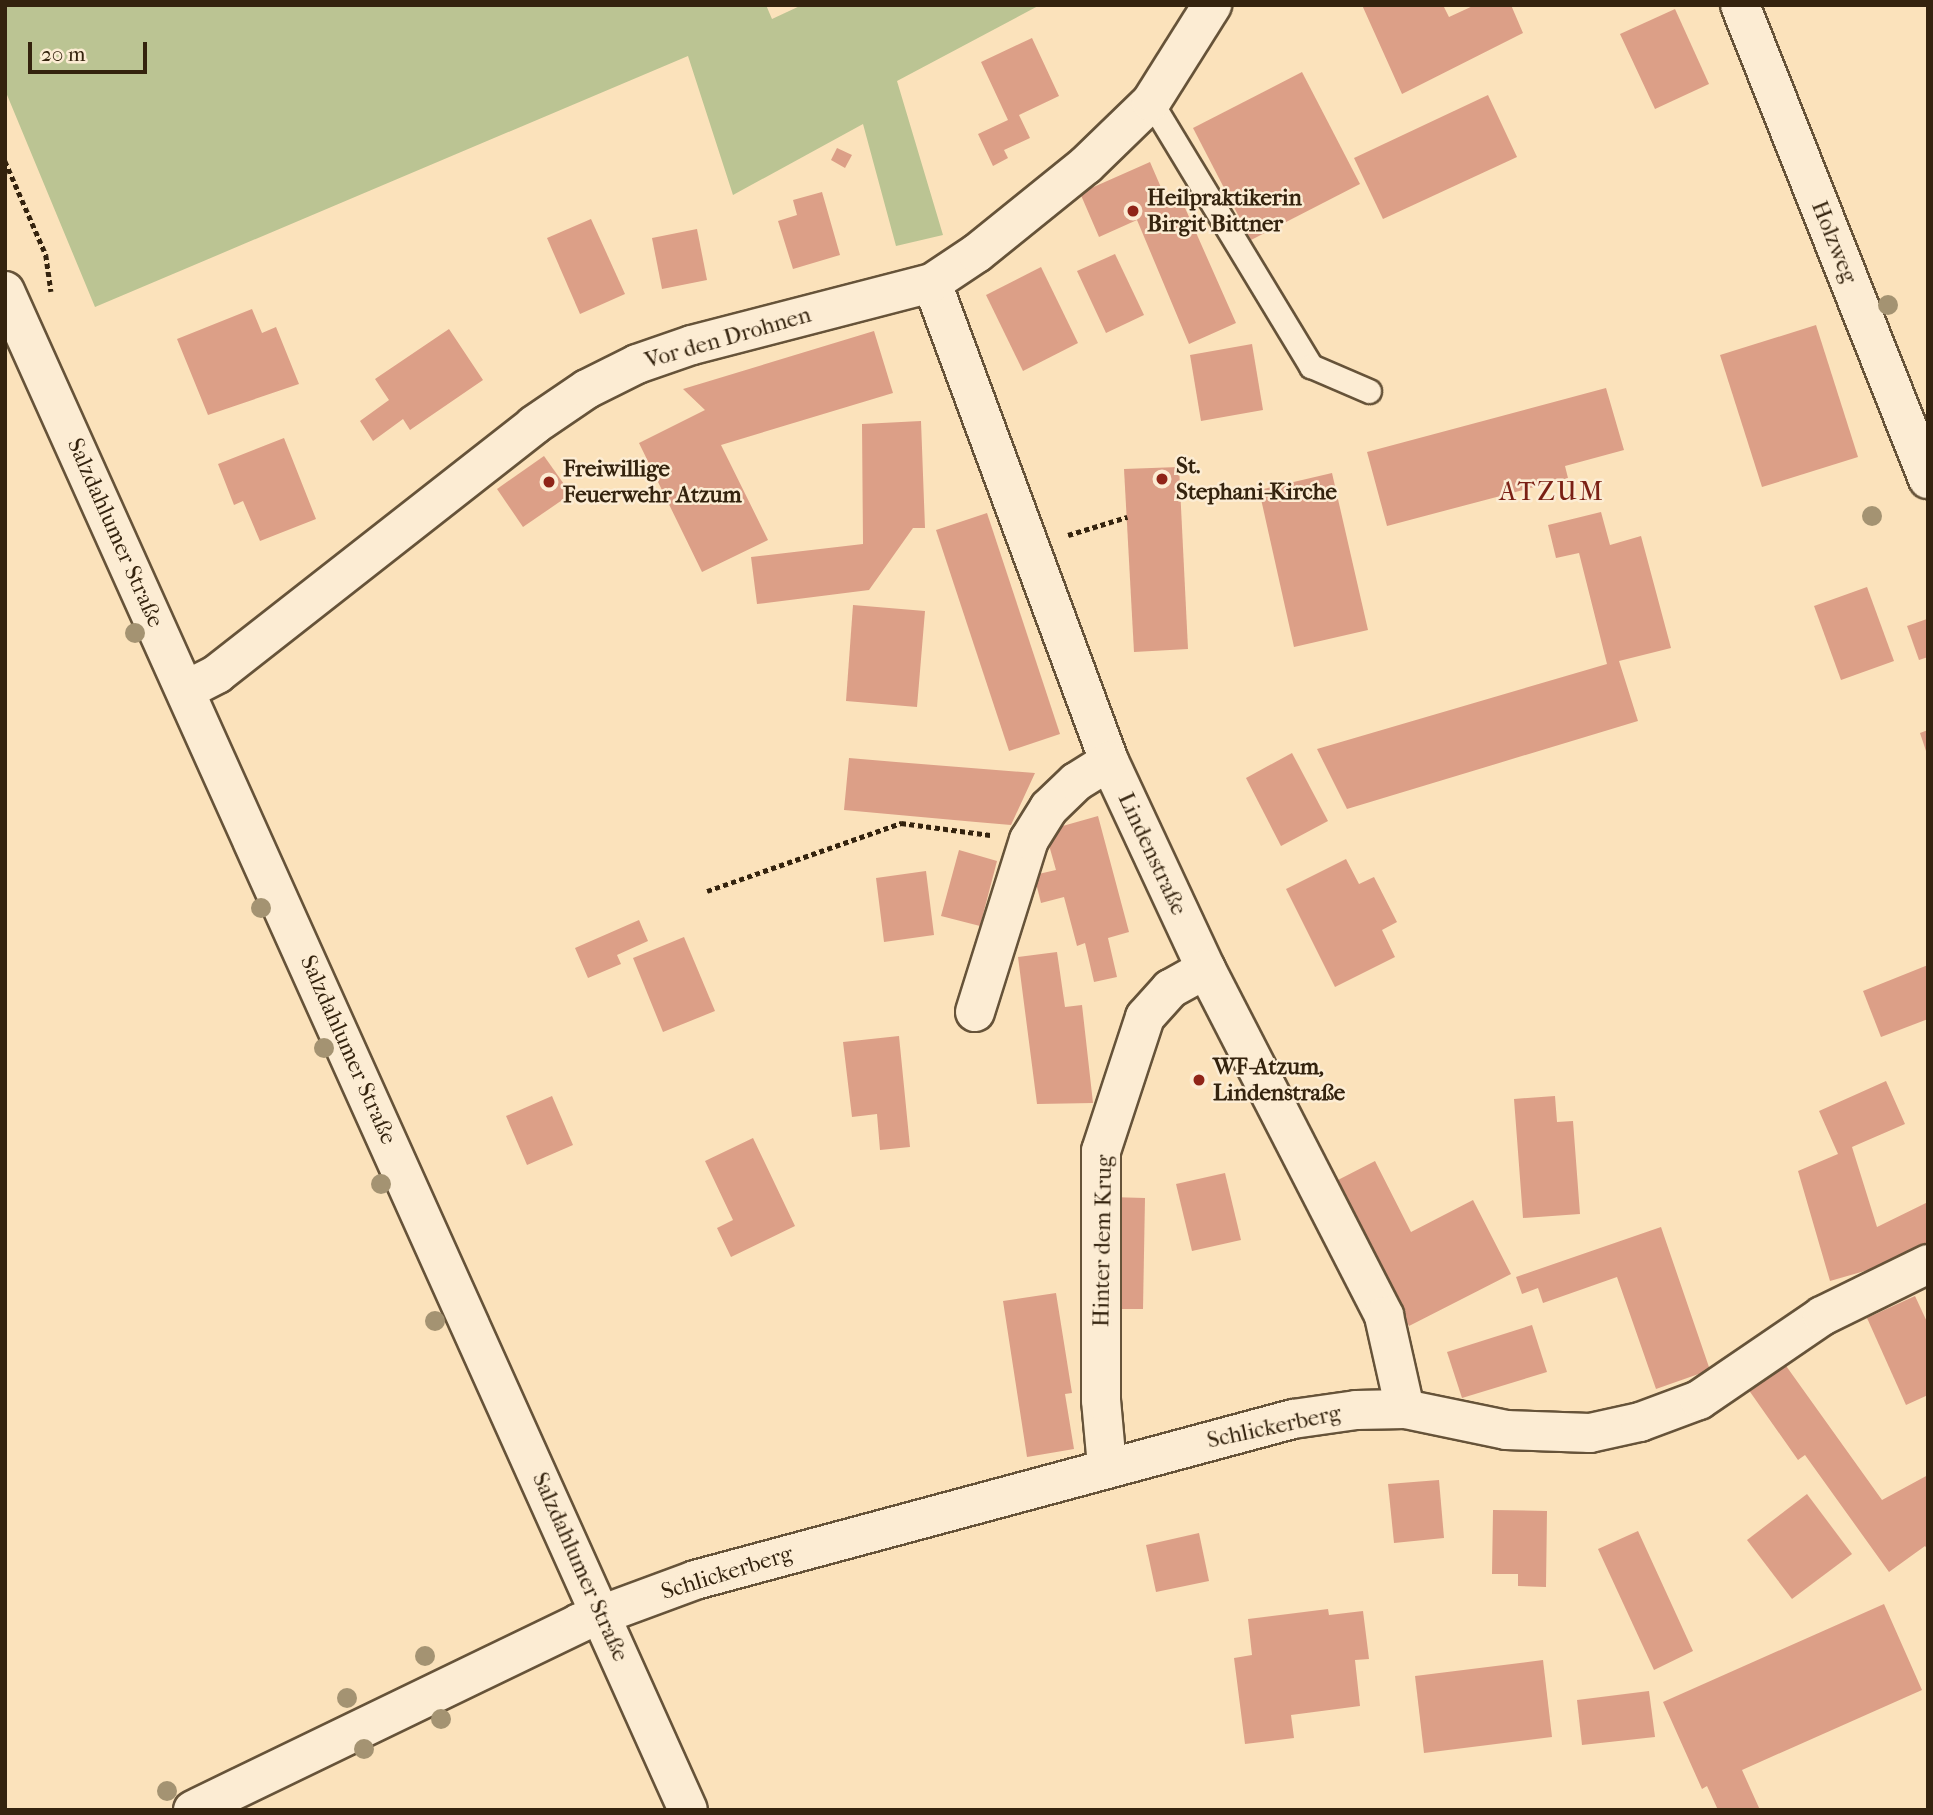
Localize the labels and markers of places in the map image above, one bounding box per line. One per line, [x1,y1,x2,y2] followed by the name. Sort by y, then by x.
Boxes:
[1147,184,1302,238] place label: Heilpraktikerin Birgit Bittner
[1125,203,1141,219] marker: Heilpraktikerin Birgit Bittner
[1176,452,1337,506] place label: St. Stephani-Kirche
[563,455,742,509] place label: Freiwillige Feuerwehr Atzum
[1154,471,1170,487] marker: St. Stephani-Kirche
[541,474,557,490] marker: Freiwillige Feuerwehr Atzum
[1213,1053,1345,1107] place label: WF-Atzum, Lindenstraße
[1191,1072,1207,1088] marker: WF-Atzum, Lindenstraße

